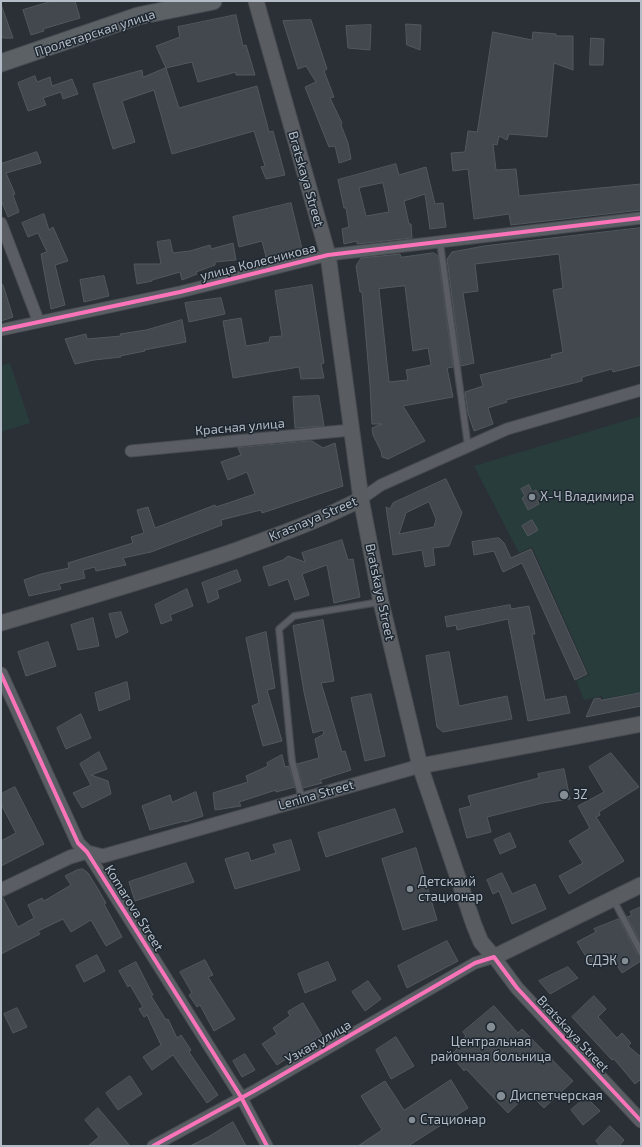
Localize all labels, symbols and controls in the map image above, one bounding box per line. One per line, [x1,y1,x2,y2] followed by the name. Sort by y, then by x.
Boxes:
[33,6,157,60] street label: Пролетарская улица
[285,129,327,229] street label: Bratskaya Street
[198,240,318,284] street label: улица Колесникова
[195,415,285,439] street label: Красная улица
[540,489,634,505] place label: Х-Ч Владимира
[527,492,537,502] marker: Х-Ч Владимира
[267,493,359,545] street label: Krasnaya Street
[362,542,398,642] street label: Bratskaya Street
[276,777,356,813] street label: Lenina Street
[573,787,588,803] place label: 3Z
[558,789,570,801] marker: 3Z
[101,862,167,954] street label: Komarova Street
[418,874,483,905] place label: Детскаий стационар
[405,884,415,894] marker: Детскаий стационар
[585,953,617,969] place label: СДЭК
[620,956,630,966] marker: СДЭК
[534,993,612,1075] street label: Bratskaya Street
[282,1017,354,1067] street label: Узкая улица
[485,1021,497,1033] marker: Центральная районная больница
[431,1034,551,1065] place label: Центральная районная больница
[510,1088,603,1104] place label: Диспетчерская
[495,1090,507,1102] marker: Диспетчерская
[420,1112,486,1128] place label: Стационар
[407,1115,417,1125] marker: Стационар

